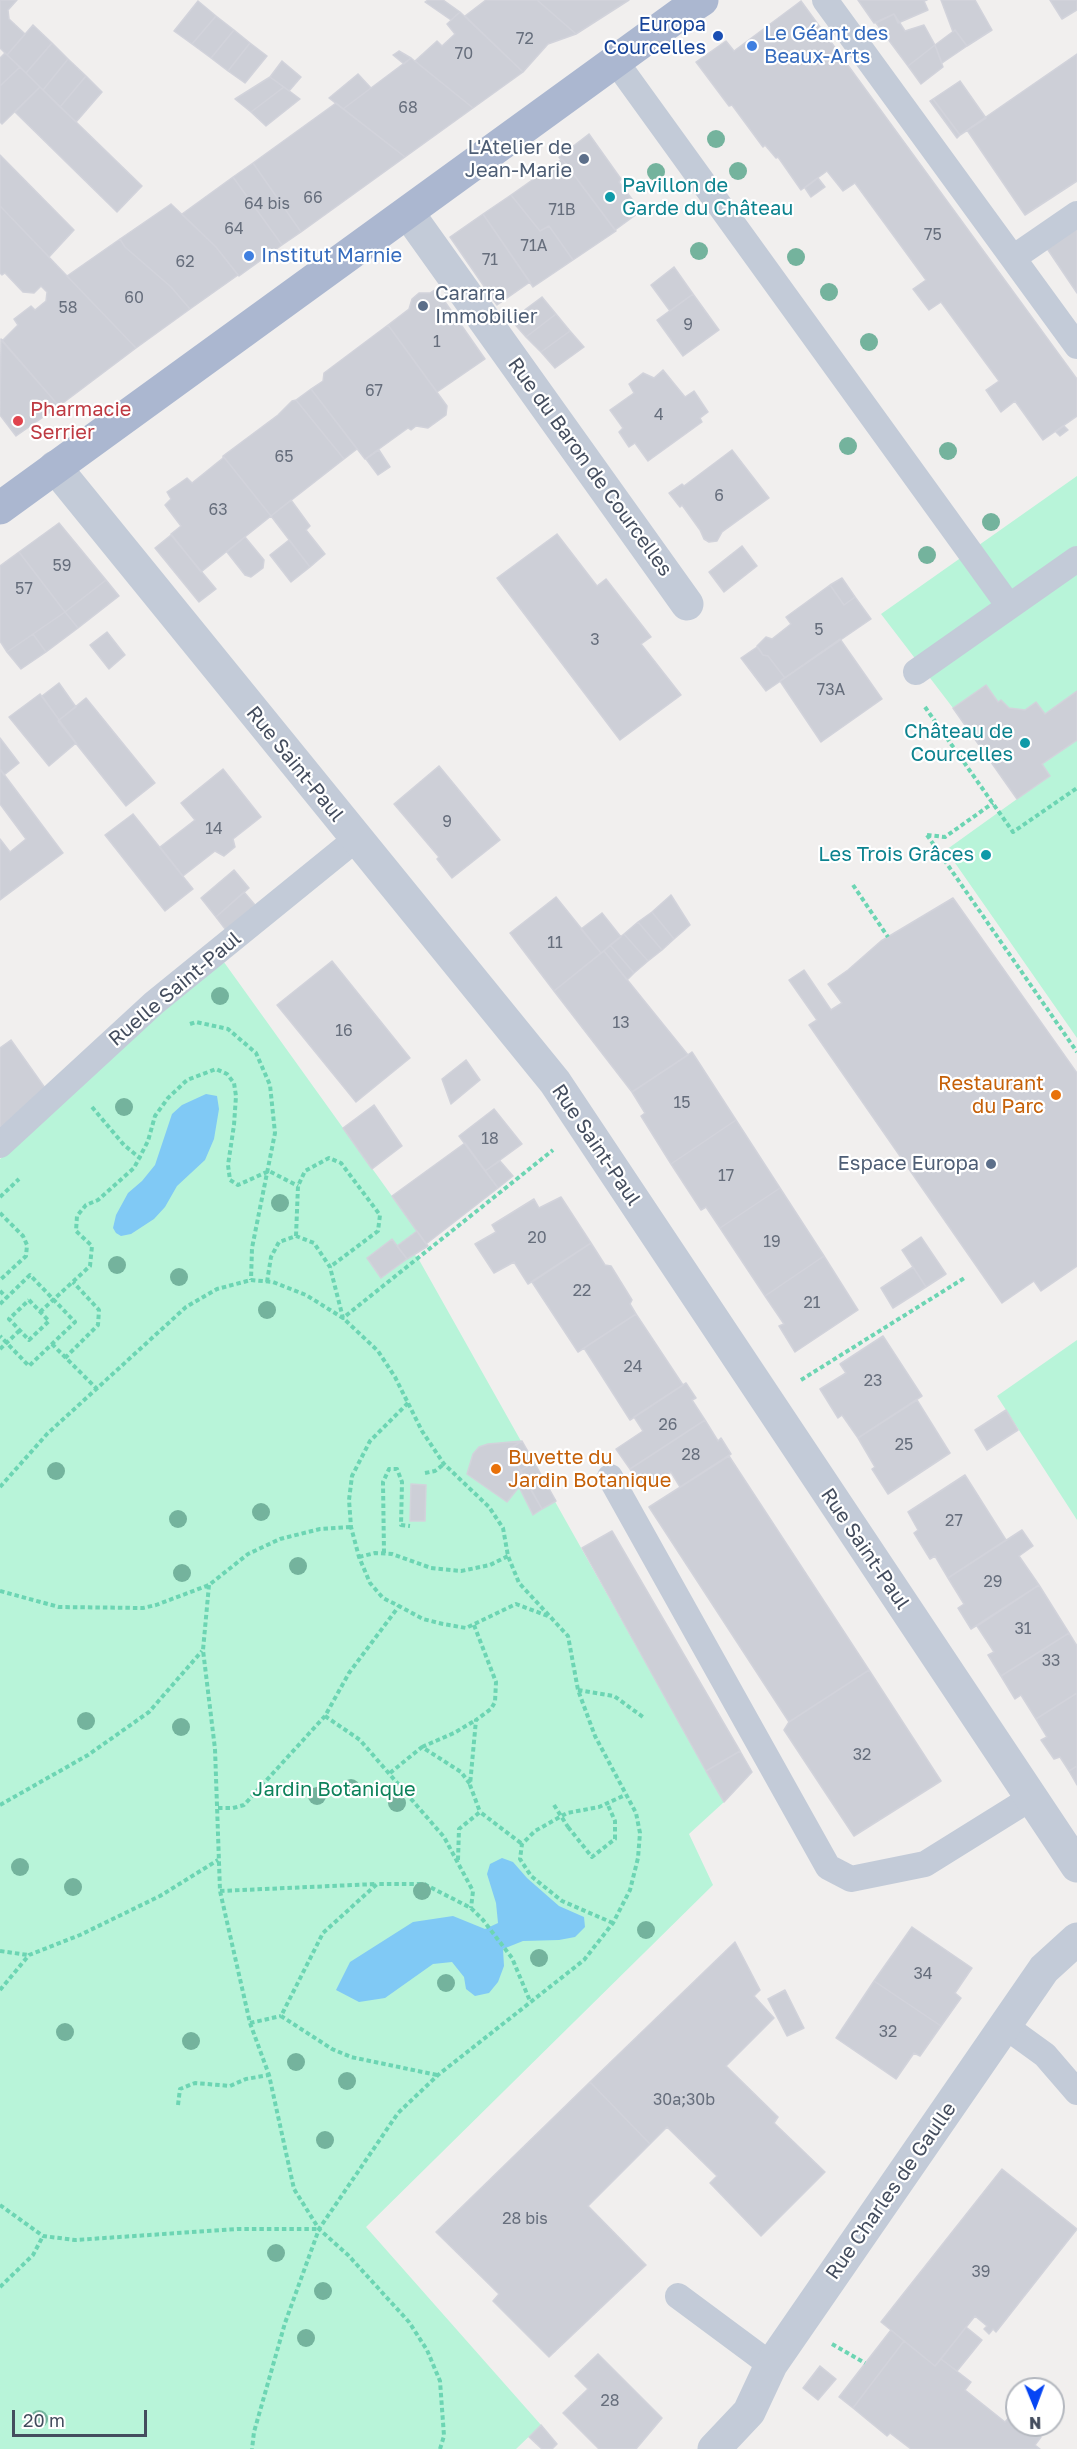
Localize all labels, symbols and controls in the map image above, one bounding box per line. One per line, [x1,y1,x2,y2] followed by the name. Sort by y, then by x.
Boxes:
[603,13,706,60] place label: Europa Courcelles
[764,22,888,69] place label: Le Géant des Beaux-Arts
[516,29,534,49] house number: 72
[711,29,725,43] marker: Europa Courcelles
[745,39,759,53] marker: Le Géant des Beaux-Arts
[455,44,473,64] house number: 70
[398,98,418,118] house number: 68
[465,136,572,183] place label: L'Atelier de Jean-Marie
[577,152,591,166] marker: L'Atelier de Jean-Marie
[622,174,793,221] place label: Pavillon de Garde du Château
[303,188,323,208] house number: 66
[603,190,617,204] marker: Pavillon de Garde du Château
[244,194,290,214] house number: 64 bis
[549,200,575,220] house number: 71B
[224,219,244,239] house number: 64
[924,225,942,245] house number: 75
[521,236,547,256] house number: 71A
[261,244,402,268] place label: Institut Marnie
[242,249,256,263] marker: Institut Marnie
[482,250,498,270] house number: 71
[176,252,194,272] house number: 62
[435,282,537,329] place label: Cararra Immobilier
[124,288,144,308] house number: 60
[58,298,78,318] house number: 58
[416,299,430,313] marker: Cararra Immobilier
[683,315,693,335] house number: 9
[433,332,441,352] house number: 1
[503,353,677,581] street label: Rue du Baron de Courcelles
[365,381,383,401] house number: 67
[30,398,131,445] place label: Pharmacie Serrier
[654,405,664,425] house number: 4
[11,414,25,428] marker: Pharmacie Serrier
[275,447,293,467] house number: 65
[714,486,724,506] house number: 6
[208,500,228,520] house number: 63
[53,556,71,576] house number: 59
[15,579,33,599] house number: 57
[814,620,824,640] house number: 5
[590,630,600,650] house number: 3
[817,680,845,700] house number: 73A
[241,702,349,826] street label: Rue Saint-Paul
[904,720,1013,767] place label: Château de Courcelles
[1018,736,1032,750] marker: Château de Courcelles
[442,812,452,832] house number: 9
[205,819,223,839] house number: 14
[818,843,974,867] place label: Les Trois Grâces
[979,848,993,862] marker: Les Trois Grâces
[104,927,246,1051] street label: Ruelle Saint-Paul
[547,933,563,953] house number: 11
[612,1013,630,1033] house number: 13
[335,1021,353,1041] house number: 16
[938,1072,1044,1119] place label: Restaurant du Parc
[547,1080,645,1210] street label: Rue Saint-Paul
[1049,1088,1063,1102] marker: Restaurant du Parc
[673,1093,691,1113] house number: 15
[481,1129,499,1149] house number: 18
[838,1152,979,1176] place label: Espace Europa
[984,1157,998,1171] marker: Espace Europa
[718,1166,734,1186] house number: 17
[527,1228,547,1248] house number: 20
[763,1232,781,1252] house number: 19
[573,1281,591,1301] house number: 22
[803,1293,821,1313] house number: 21
[623,1357,643,1377] house number: 24
[864,1371,882,1391] house number: 23
[659,1415,677,1435] house number: 26
[895,1435,913,1455] house number: 25
[681,1445,701,1465] house number: 28
[508,1446,671,1493] place label: Buvette du Jardin Botanique
[489,1462,503,1476] marker: Buvette du Jardin Botanique
[816,1484,914,1614] street label: Rue Saint-Paul
[945,1511,963,1531] house number: 27
[984,1572,1002,1592] house number: 29
[1014,1619,1032,1639] house number: 31
[1042,1651,1060,1671] house number: 33
[853,1745,871,1765] house number: 32
[252,1778,416,1802] park label: Jardin Botanique
[913,1964,933,1984] house number: 34
[879,2022,897,2042] house number: 32
[653,2090,715,2110] house number: 30a;30b
[821,2098,961,2284] street label: Rue Charles de Gaulle
[502,2209,548,2229] house number: 28 bis
[971,2262,991,2282] house number: 39
[1005,2377,1065,2437] north arrow
[600,2391,620,2411] house number: 28
[15,2398,150,2436] scale bar
[23,2409,65,2431] text: 20 m
[1029,2413,1042,2433] text: N

